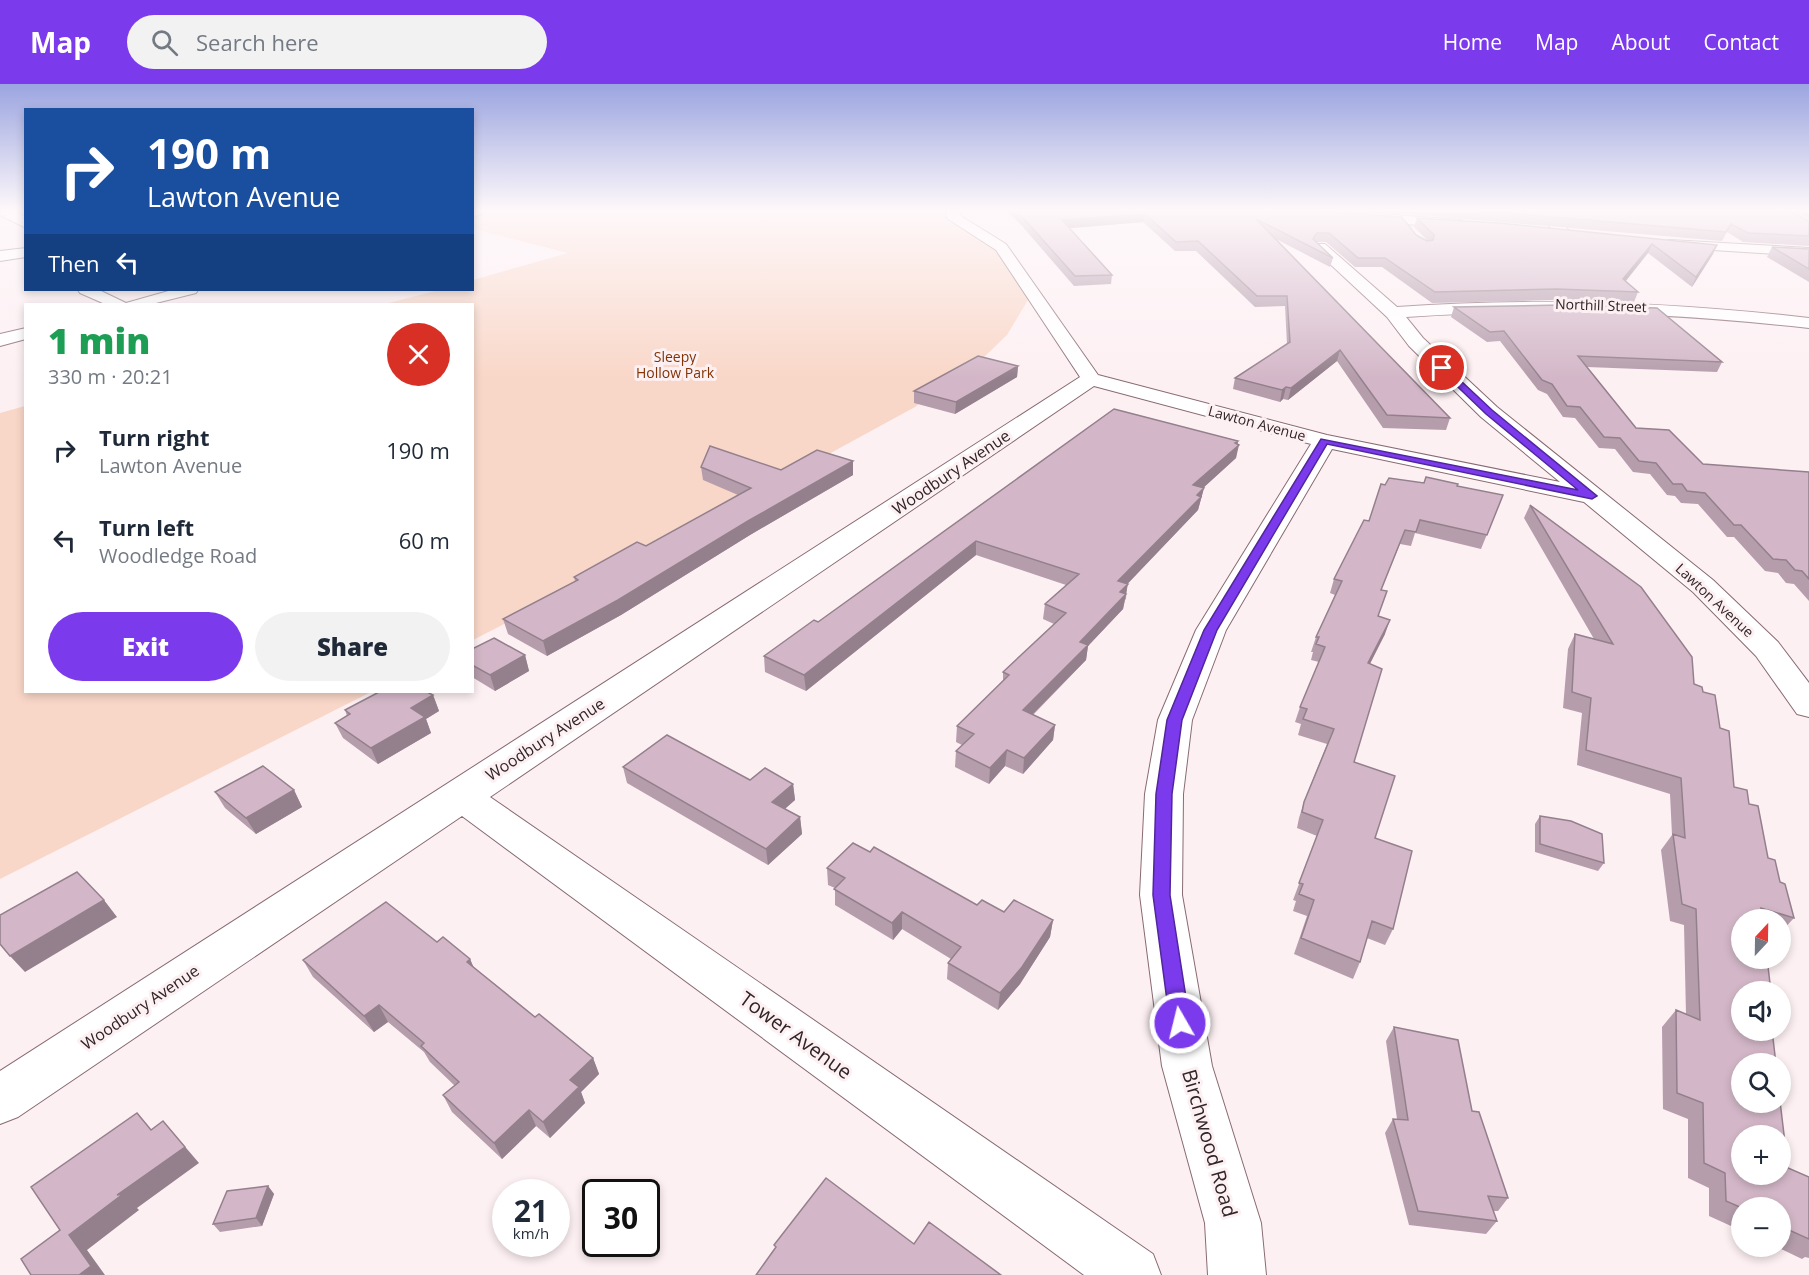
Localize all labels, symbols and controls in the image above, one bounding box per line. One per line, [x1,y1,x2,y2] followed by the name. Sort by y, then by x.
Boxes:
[127,15,547,69] search box
[30,23,91,61] text: Map
[148,26,181,59] icon: search
[196,27,319,57] text: Search here
[1443,28,1502,56] text: Home
[1535,28,1578,56] text: Map
[1611,28,1671,56] text: About
[1704,28,1779,56] text: Contact
[147,124,271,181] text: 190 m
[48,132,126,210] icon: right
[147,178,340,215] text: Lawton Avenue
[111,246,144,279] icon: left
[48,248,99,278] text: Then
[1555,294,1647,316] street label: Northill Street
[48,316,150,365] text: 1 min
[387,323,450,386] button: close
[1416,342,1467,393] pin
[636,347,715,382] park label: Sleepy Hollow Park
[1425,351,1458,384] icon: arrive
[48,363,173,390] text: 330 m · 20:21
[1206,401,1308,445] street label: Lawton Avenue
[99,422,210,452] text: Turn right
[888,424,1014,520] street label: Woodbury Avenue
[48,434,81,467] icon: right
[386,435,450,465] text: 190 m
[99,452,242,479] text: Lawton Avenue
[99,512,194,542] text: Turn left
[48,524,81,557] icon: left
[399,525,450,555] text: 60 m
[99,542,257,569] text: Woodledge Road
[1672,559,1758,641] street label: Lawton Avenue
[48,612,243,681] button: Exit
[255,612,450,681] button: Share
[481,692,609,786] street label: Woodbury Avenue
[1731,909,1791,969] north arrow
[1731,909,1791,1257] map controls
[77,959,203,1055] street label: Woodbury Avenue
[1731,981,1791,1041] button: sound
[734,985,858,1085] street label: Tower Avenue
[1148,991,1212,1055] position arrow
[1731,1053,1791,1113] button: search
[1176,1066,1244,1220] street label: Birchwood Road
[1731,1125,1791,1185] button: +
[582,1179,660,1257] speed limit sign: 30
[514,1190,548,1231] text: 21
[1731,1197,1791,1257] button: −
[513,1223,549,1243] text: km/h

